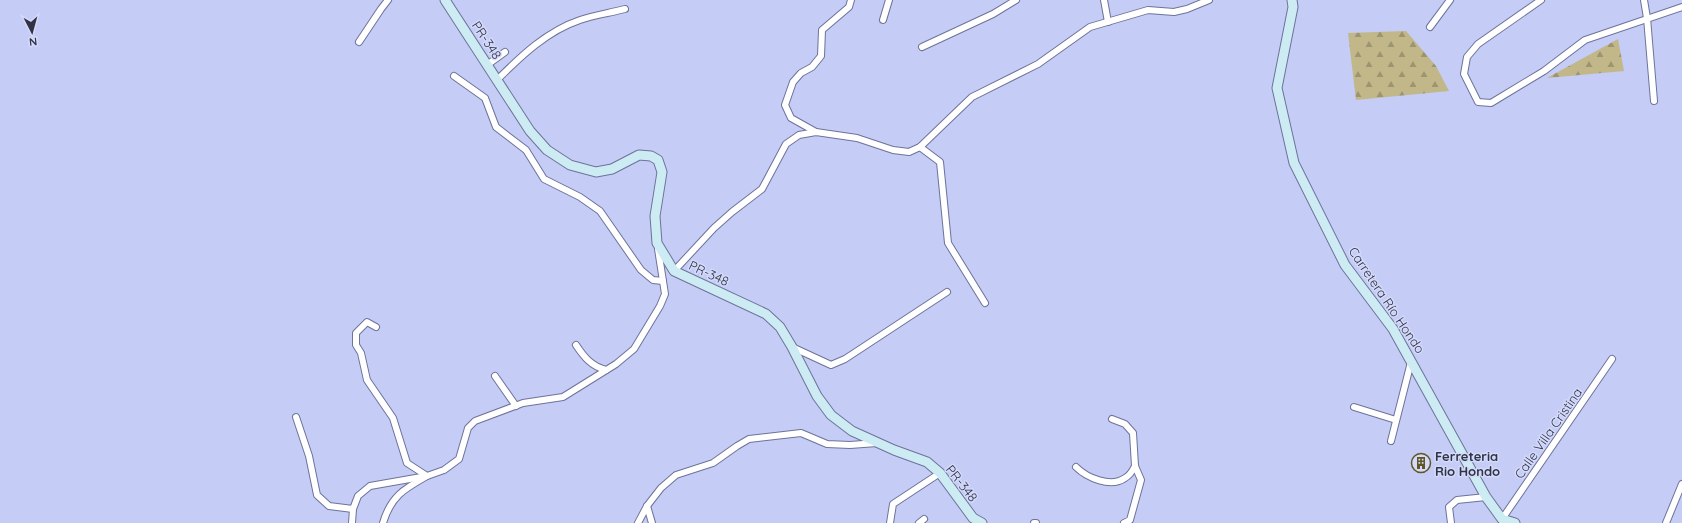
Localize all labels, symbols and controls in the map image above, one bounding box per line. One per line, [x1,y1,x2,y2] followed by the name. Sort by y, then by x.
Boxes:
[12,12,52,52] north arrow
[469,18,505,62] street label: PR-348
[28,35,38,49] text: N
[1345,244,1429,356] street label: Carretera Río Hondo
[686,257,732,289] street label: PR-348
[1511,385,1585,481] street label: Calle Villa Cristina
[1435,448,1500,479] place label: Ferreteria Rio Hondo
[1410,452,1432,474] building icon: Ferreteria Rio Hondo
[943,461,981,505] street label: PR-348

